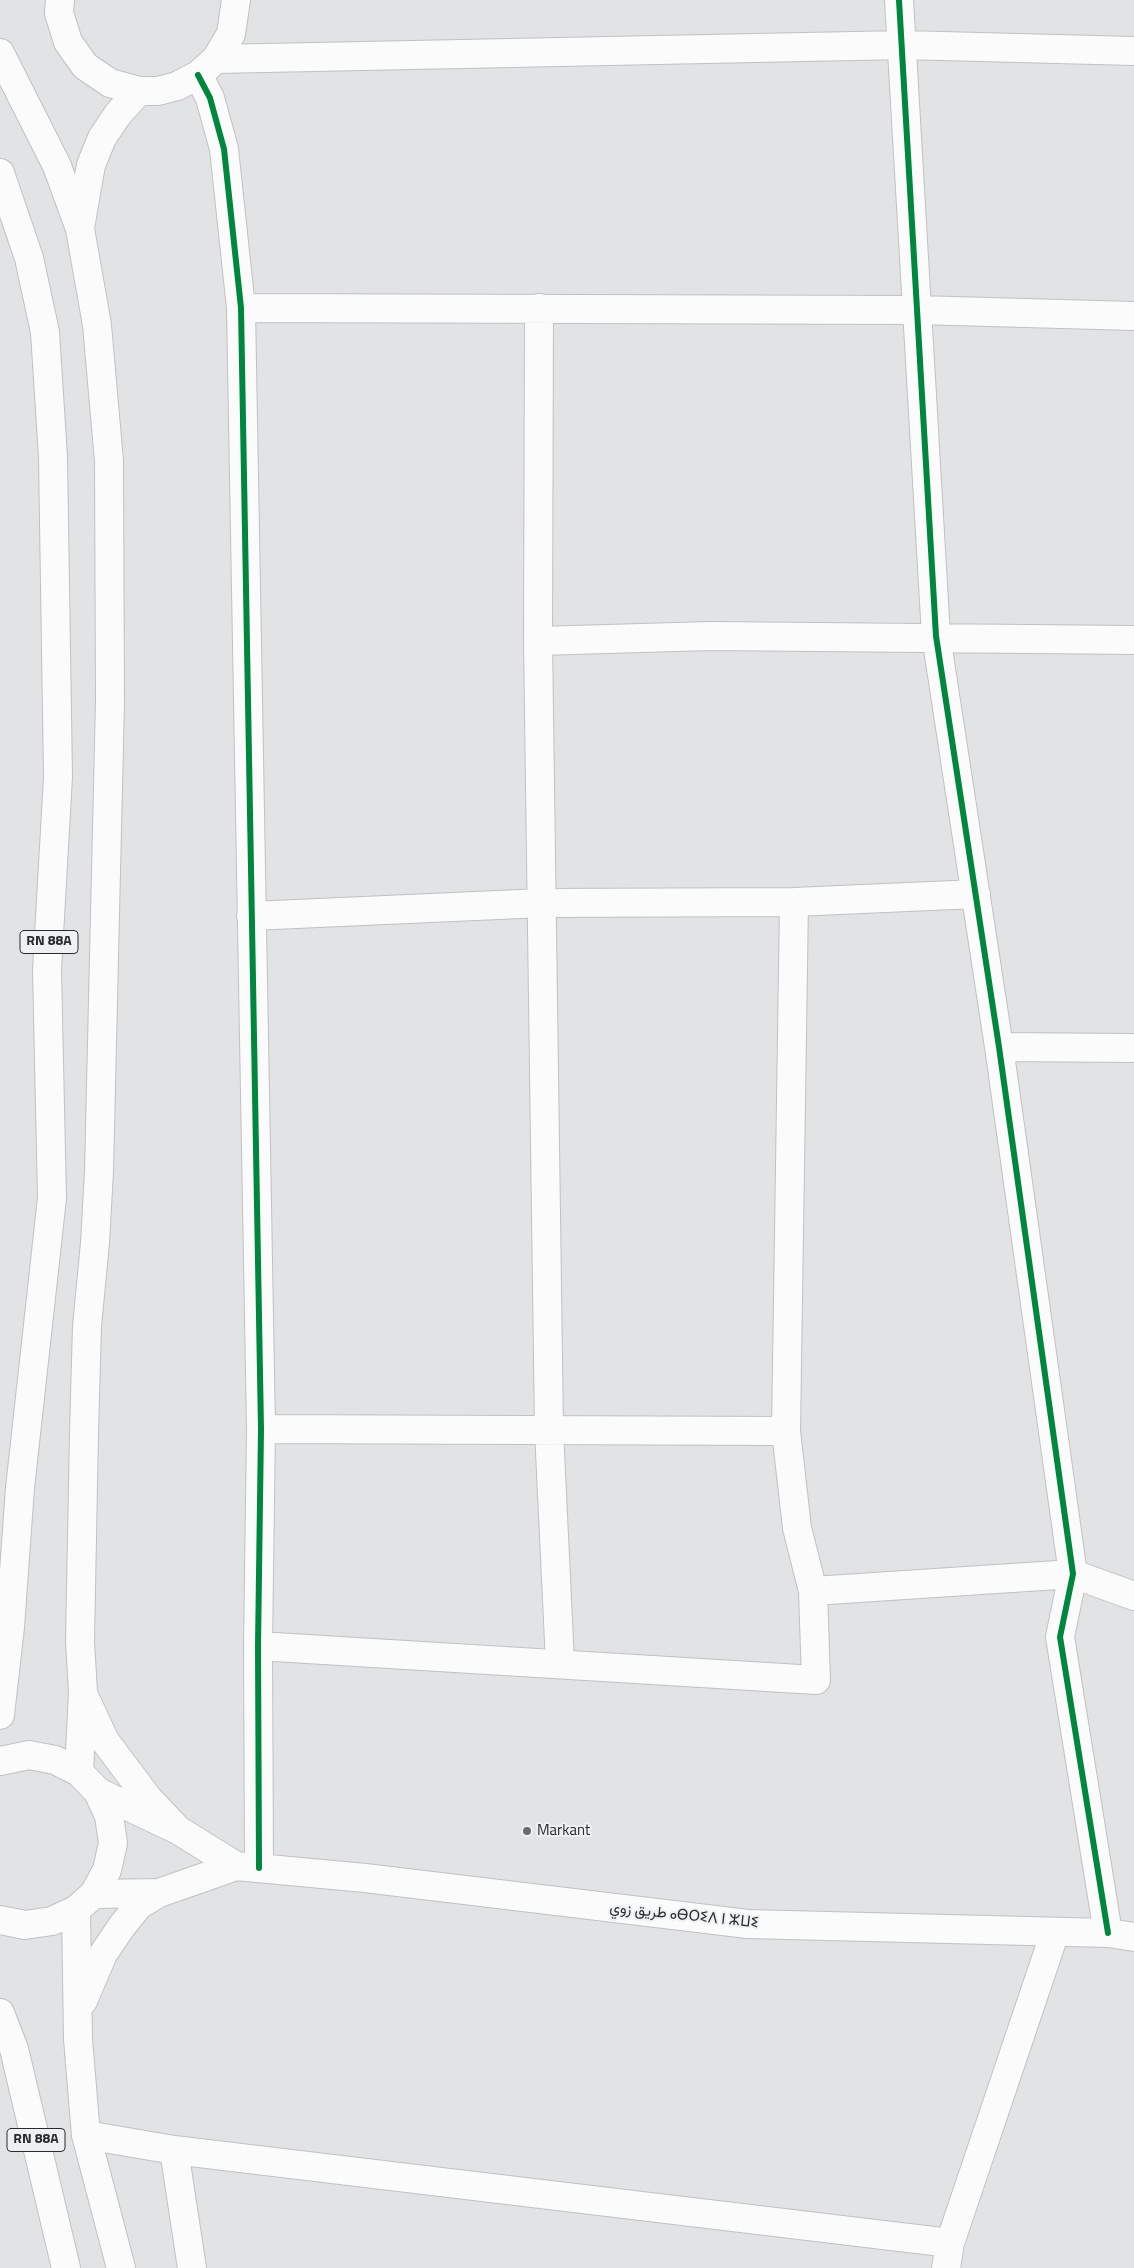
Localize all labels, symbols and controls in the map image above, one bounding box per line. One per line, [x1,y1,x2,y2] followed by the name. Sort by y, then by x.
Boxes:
[20,930,78,954] road number: RN 88A
[537,1822,590,1840] place label: Markant
[521,1825,533,1837] marker: Markant
[609,1899,759,1933] street label: طريق زوي ⴰⴱⵔⵉⴷ ⵏ ⵣⵡⵉ
[7,2128,65,2152] road number: RN 88A

